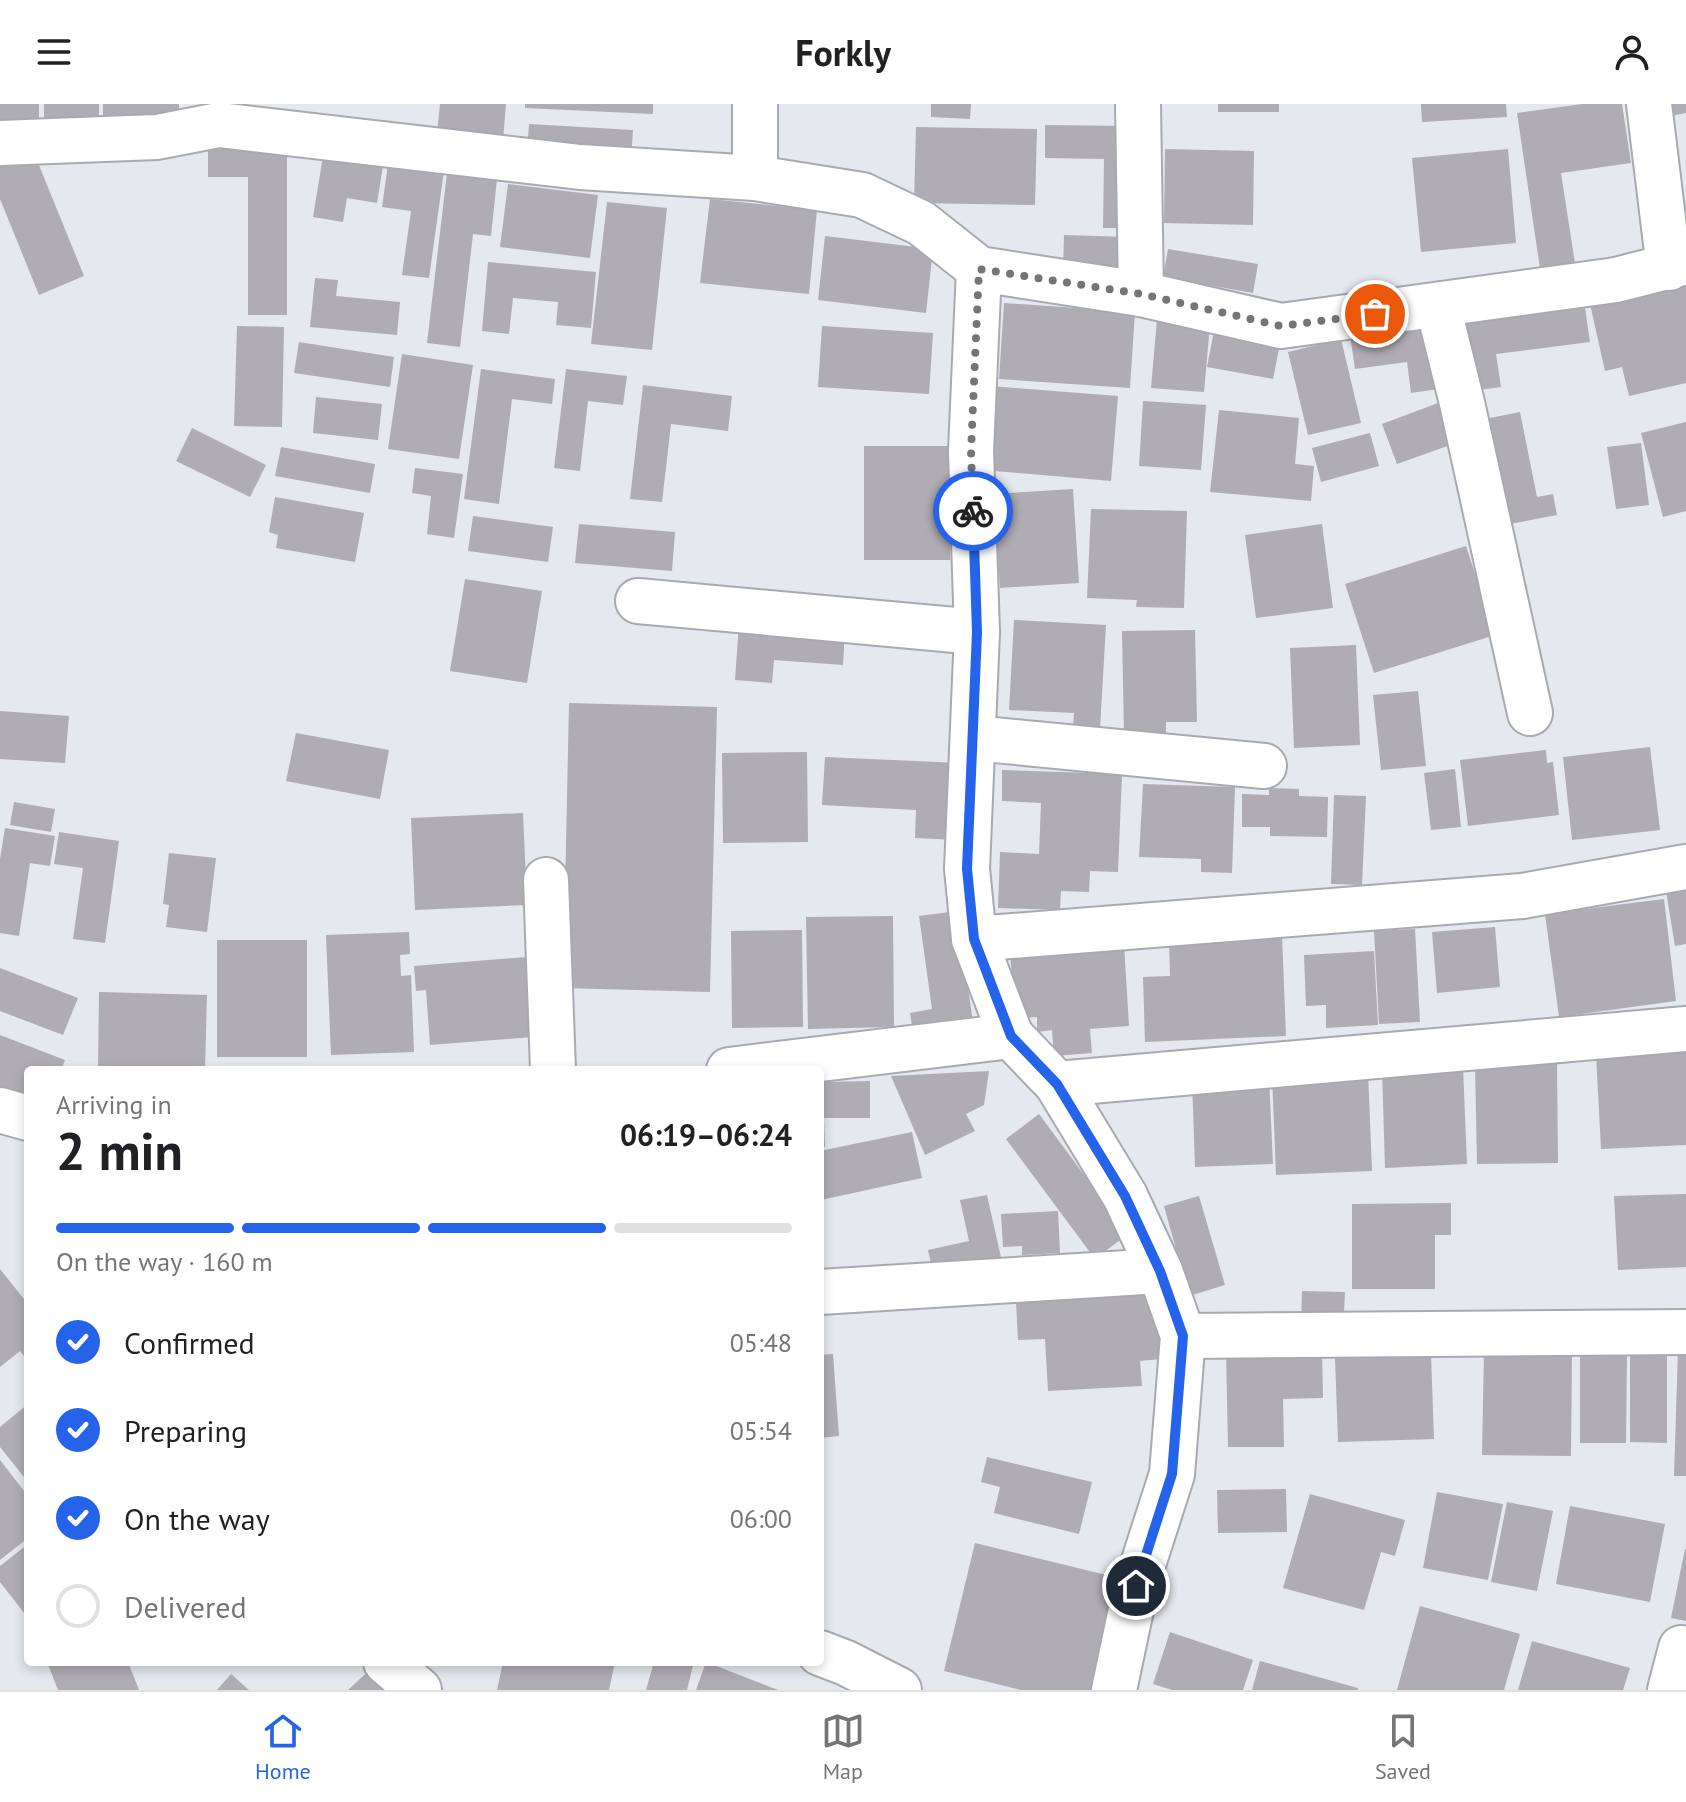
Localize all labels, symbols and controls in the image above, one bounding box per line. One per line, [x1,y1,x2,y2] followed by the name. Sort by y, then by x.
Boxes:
[795,29,891,76] text: Forkly
[32,30,76,74] icon: menu
[1610,30,1654,74] icon: person
[1341,280,1409,348] pin
[1353,292,1397,336] icon: bag
[933,471,1013,551] courier
[951,489,995,533] icon: bike
[56,1088,172,1121] text: Arriving in
[620,1115,792,1154] text: 06:19–06:24
[56,1117,183,1184] text: 2 min
[56,1245,273,1278] text: On the way · 160 m
[56,1320,100,1364] icon: check
[124,1323,255,1362] text: Confirmed
[730,1326,792,1359] text: 05:48
[56,1408,100,1452] icon: check
[124,1411,247,1450] text: Preparing
[730,1414,792,1447] text: 05:54
[56,1496,100,1540] icon: check
[124,1499,270,1538] text: On the way
[730,1502,792,1535] text: 06:00
[1102,1552,1170,1620] pin
[1114,1564,1158,1608] icon: home
[124,1587,247,1626] text: Delivered
[255,1709,311,1785] tab: Home
[821,1709,865,1785] tab: Map
[1375,1709,1431,1785] tab: Saved

